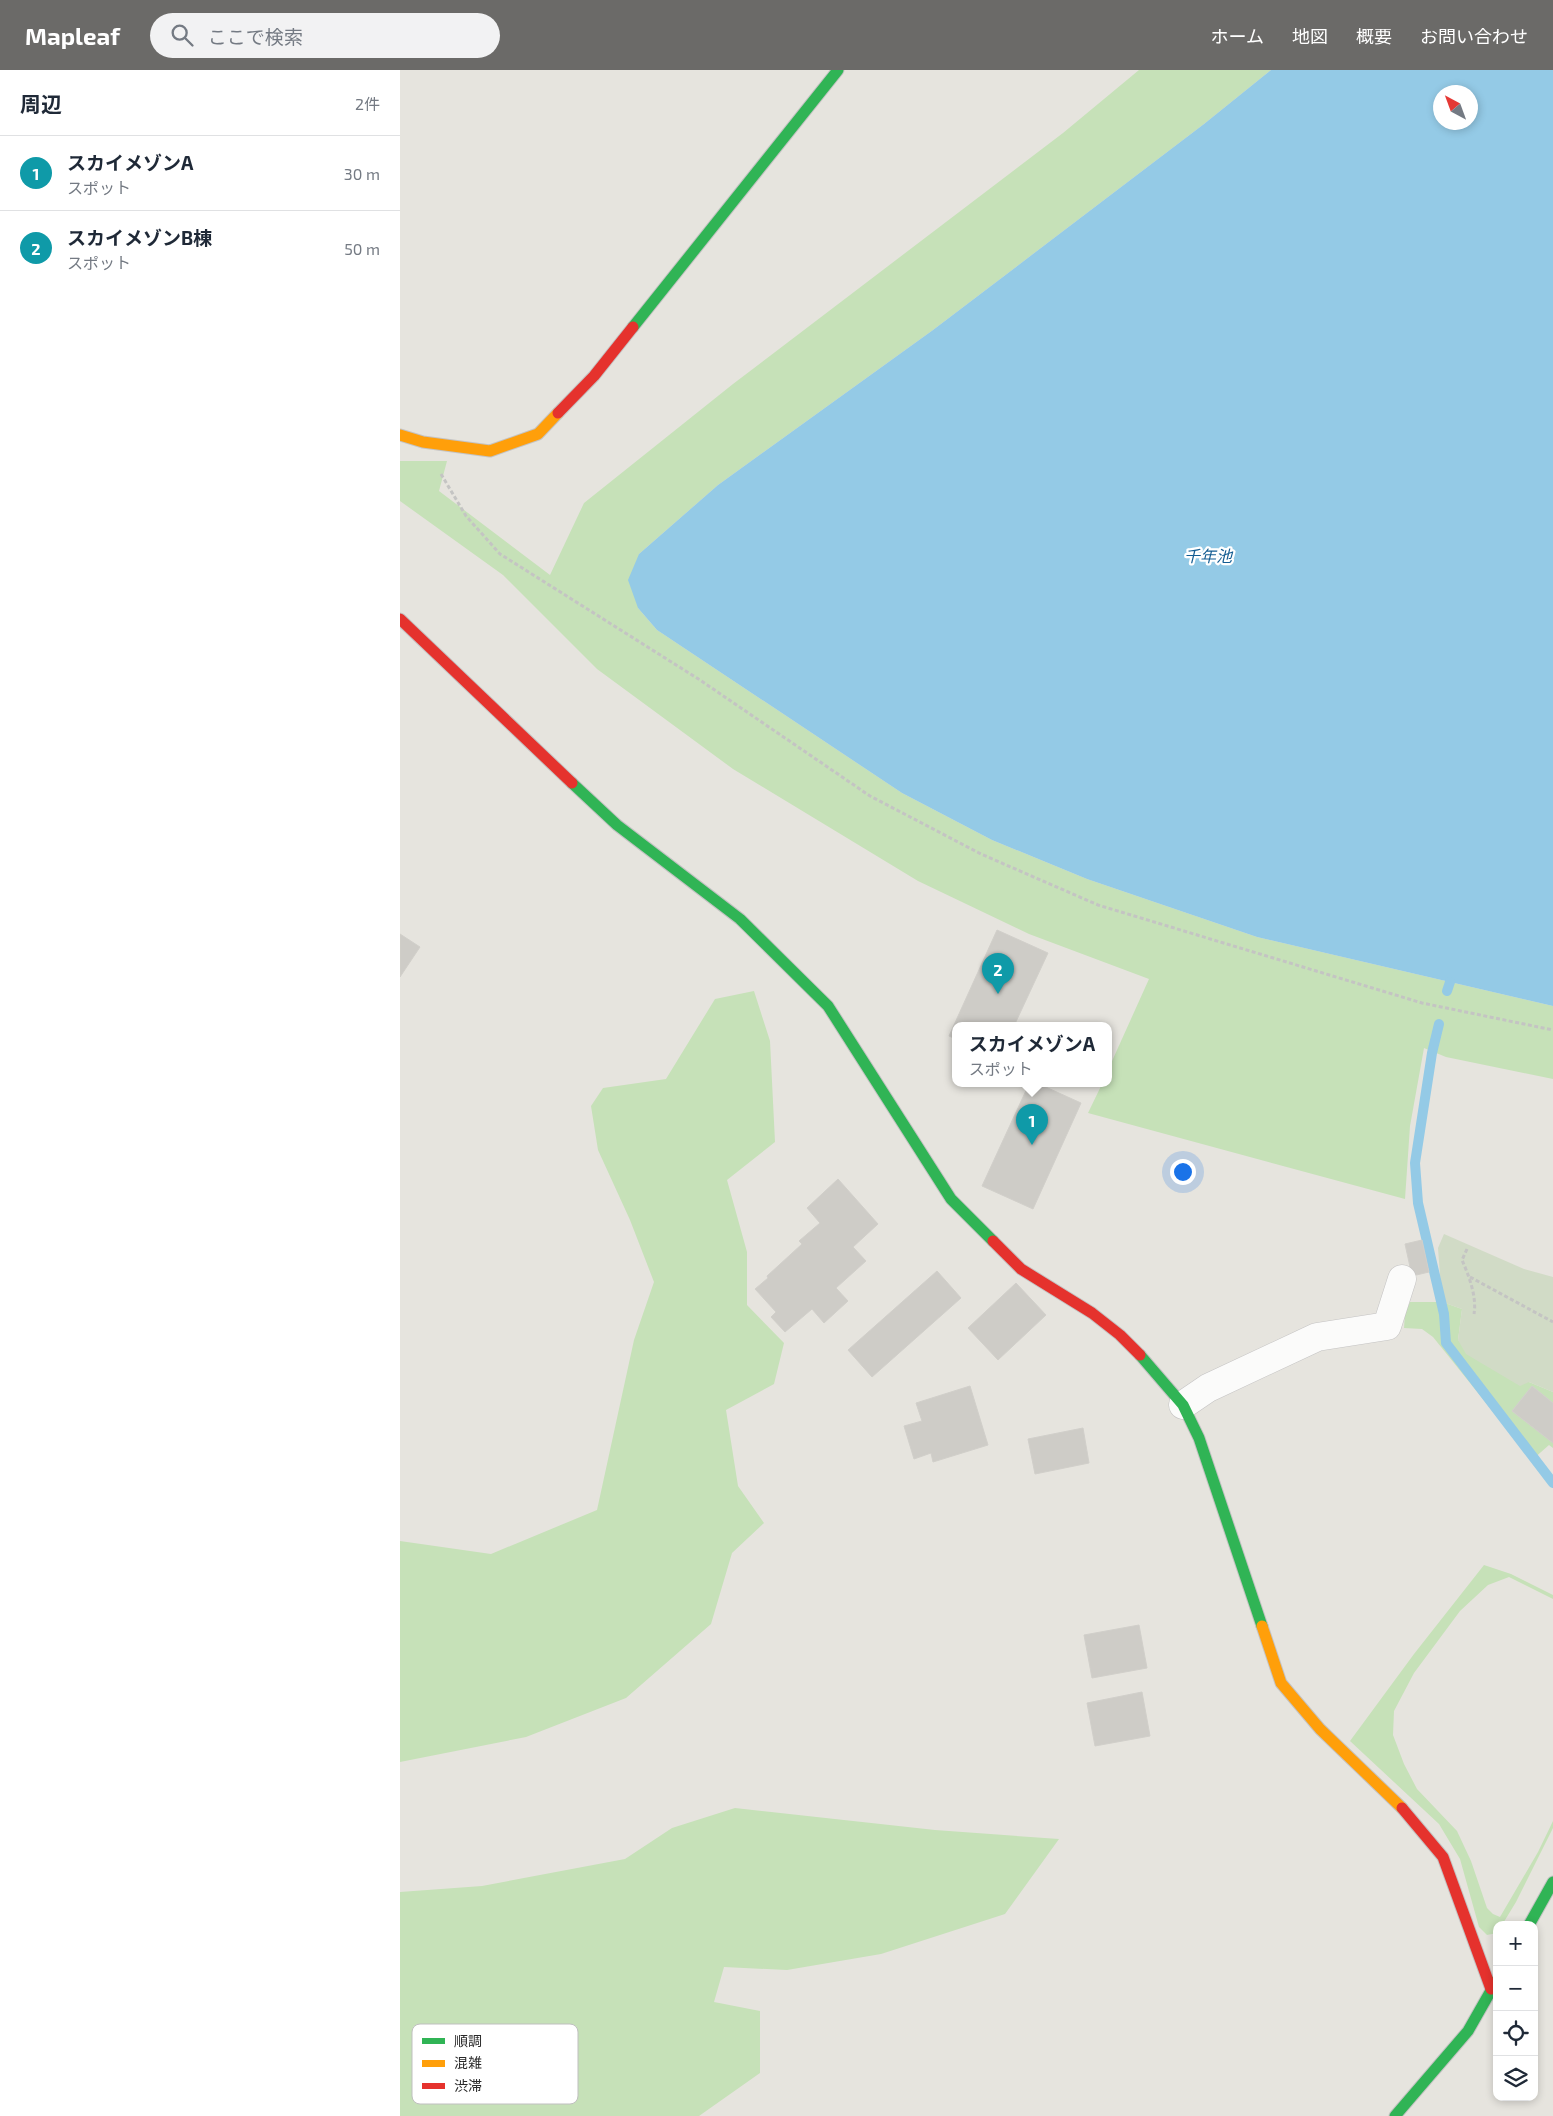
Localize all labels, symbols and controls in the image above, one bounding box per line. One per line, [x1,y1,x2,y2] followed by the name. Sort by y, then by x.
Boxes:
[150,13,500,58] search box
[25,21,120,50] text: Mapleaf
[168,21,196,49] icon: search
[208,25,303,48] text: ここで検索
[1211,25,1264,47] text: ホーム
[1292,25,1328,47] text: 地図
[1356,25,1392,47] text: 概要
[1420,25,1528,47] text: お問い合わせ
[1433,85,1478,130] north arrow
[20,91,62,116] text: 周辺
[355,94,380,113] text: 2件
[67,151,193,174] text: スカイメゾンA
[33,164,39,183] text: 1
[344,164,380,183] text: 30 m
[67,178,131,197] text: スポット
[67,226,212,249] text: スカイメゾンB棟
[31,239,41,258] text: 2
[344,239,380,258] text: 50 m
[67,253,131,272] text: スポット
[1184,546,1234,565] water label: 千年池
[982,953,1014,994] pin: 2
[952,1022,1112,1087] popup
[969,1032,1095,1055] text: スカイメゾンA
[969,1059,1033,1078] text: スポット
[1016,1104,1048,1145] pin: 1
[1170,1159,1196,1185] your location
[1493,1921,1538,2101] map controls
[1493,1921,1538,1966] button: +
[1493,1966,1538,2011] button: −
[1493,2011,1538,2056] button: locate
[412,2024,578,2104] legend
[454,2032,482,2049] text: 順調
[454,2054,482,2071] text: 混雑
[1493,2056,1538,2101] button: layers
[454,2077,482,2094] text: 渋滞

